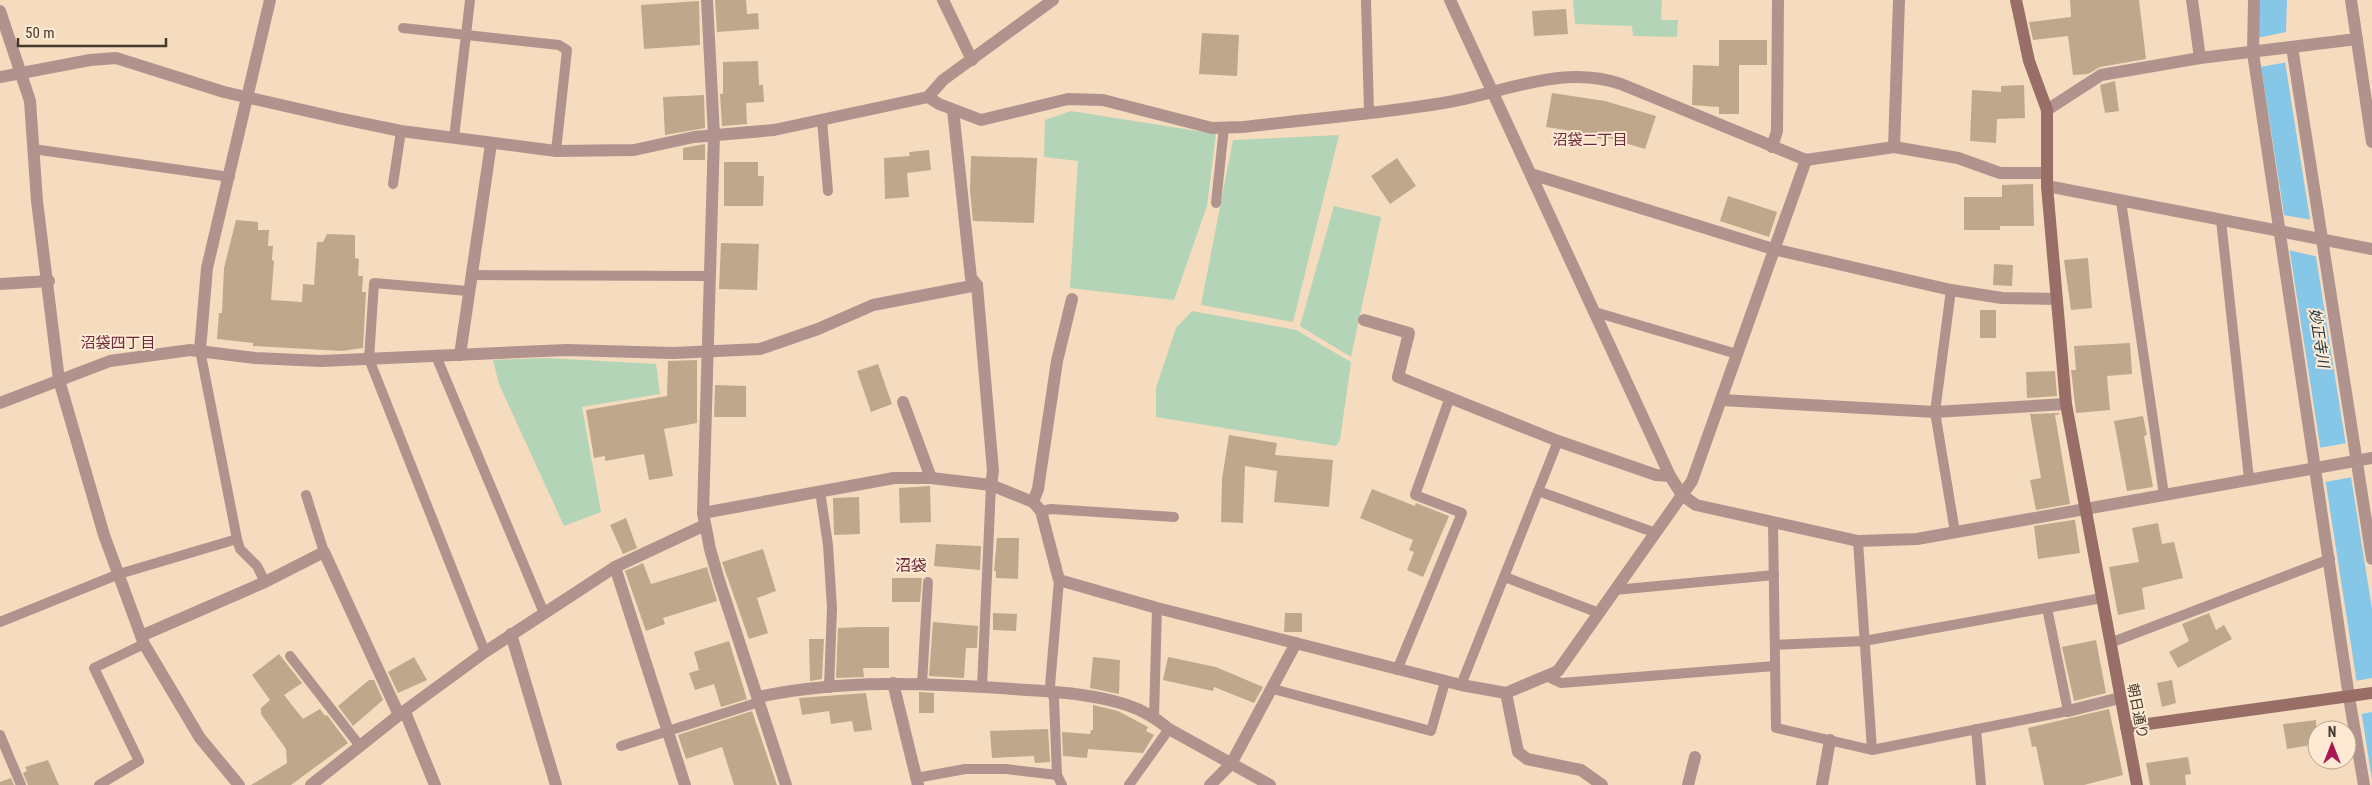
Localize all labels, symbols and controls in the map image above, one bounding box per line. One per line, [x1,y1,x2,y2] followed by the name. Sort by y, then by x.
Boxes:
[18,15,165,47] scale bar
[25,24,55,42] text: 50 m
[1552,131,1628,149] district label: 沼袋二丁目
[2305,307,2333,371] water label: 妙正寺川
[80,334,156,352] district label: 沼袋四丁目
[895,556,927,575] district label: 沼袋
[2125,682,2151,740] street label: 朝日通り
[2307,720,2357,770] north arrow
[2328,724,2336,740] text: N

